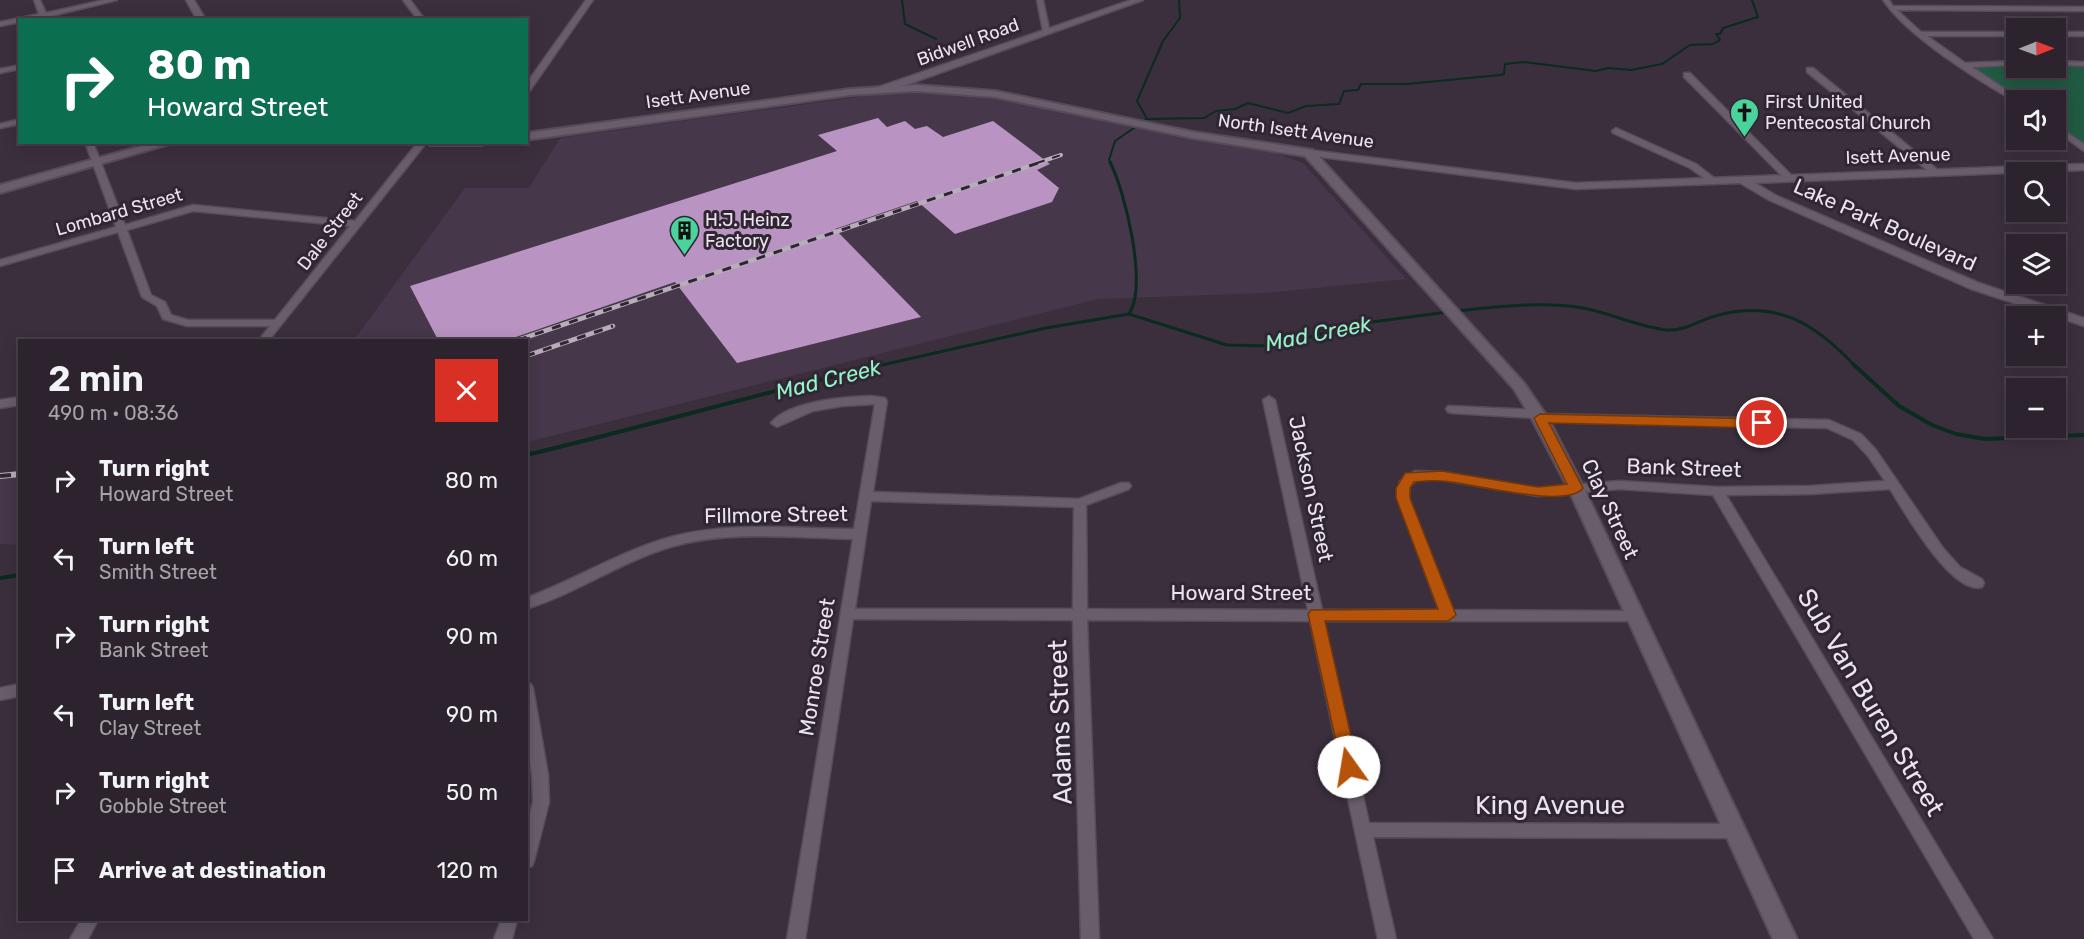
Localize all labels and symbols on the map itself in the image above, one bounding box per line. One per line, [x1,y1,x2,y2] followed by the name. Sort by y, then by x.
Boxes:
[914,13,1022,71] street label: Bidwell Road
[2006,18,2066,78] north arrow
[644,77,752,113] street label: Isett Avenue
[1765,91,1931,134] place label: First United Pentecostal Church
[1728,96,1760,138] church icon: First United Pentecostal Church
[1217,109,1375,153] street label: North Isett Avenue
[1845,143,1951,169] street label: Isett Avenue
[1790,173,1981,276] street label: Lake Park Boulevard
[53,183,185,241] street label: Lombard Street
[293,187,367,275] street label: Dale Street
[705,209,790,252] place label: H.J. Heinz Factory
[668,214,700,256] building icon: H.J. Heinz Factory
[1263,310,1374,357] water label: Mad Creek
[773,353,884,406] water label: Mad Creek
[1736,397,1787,448] pin
[1284,414,1339,564] street label: Jackson Street
[1626,453,1742,482] street label: Bank Street
[1576,455,1644,563] street label: Clay Street
[704,501,848,528] street label: Fillmore Street
[1171,580,1311,605] street label: Howard Street
[1790,583,1951,821] street label: Sub Van Buren Street
[793,596,840,737] street label: Monroe Street
[1042,639,1079,805] street label: Adams Street
[1317,735,1381,799] position arrow
[1475,790,1625,821] street label: King Avenue

